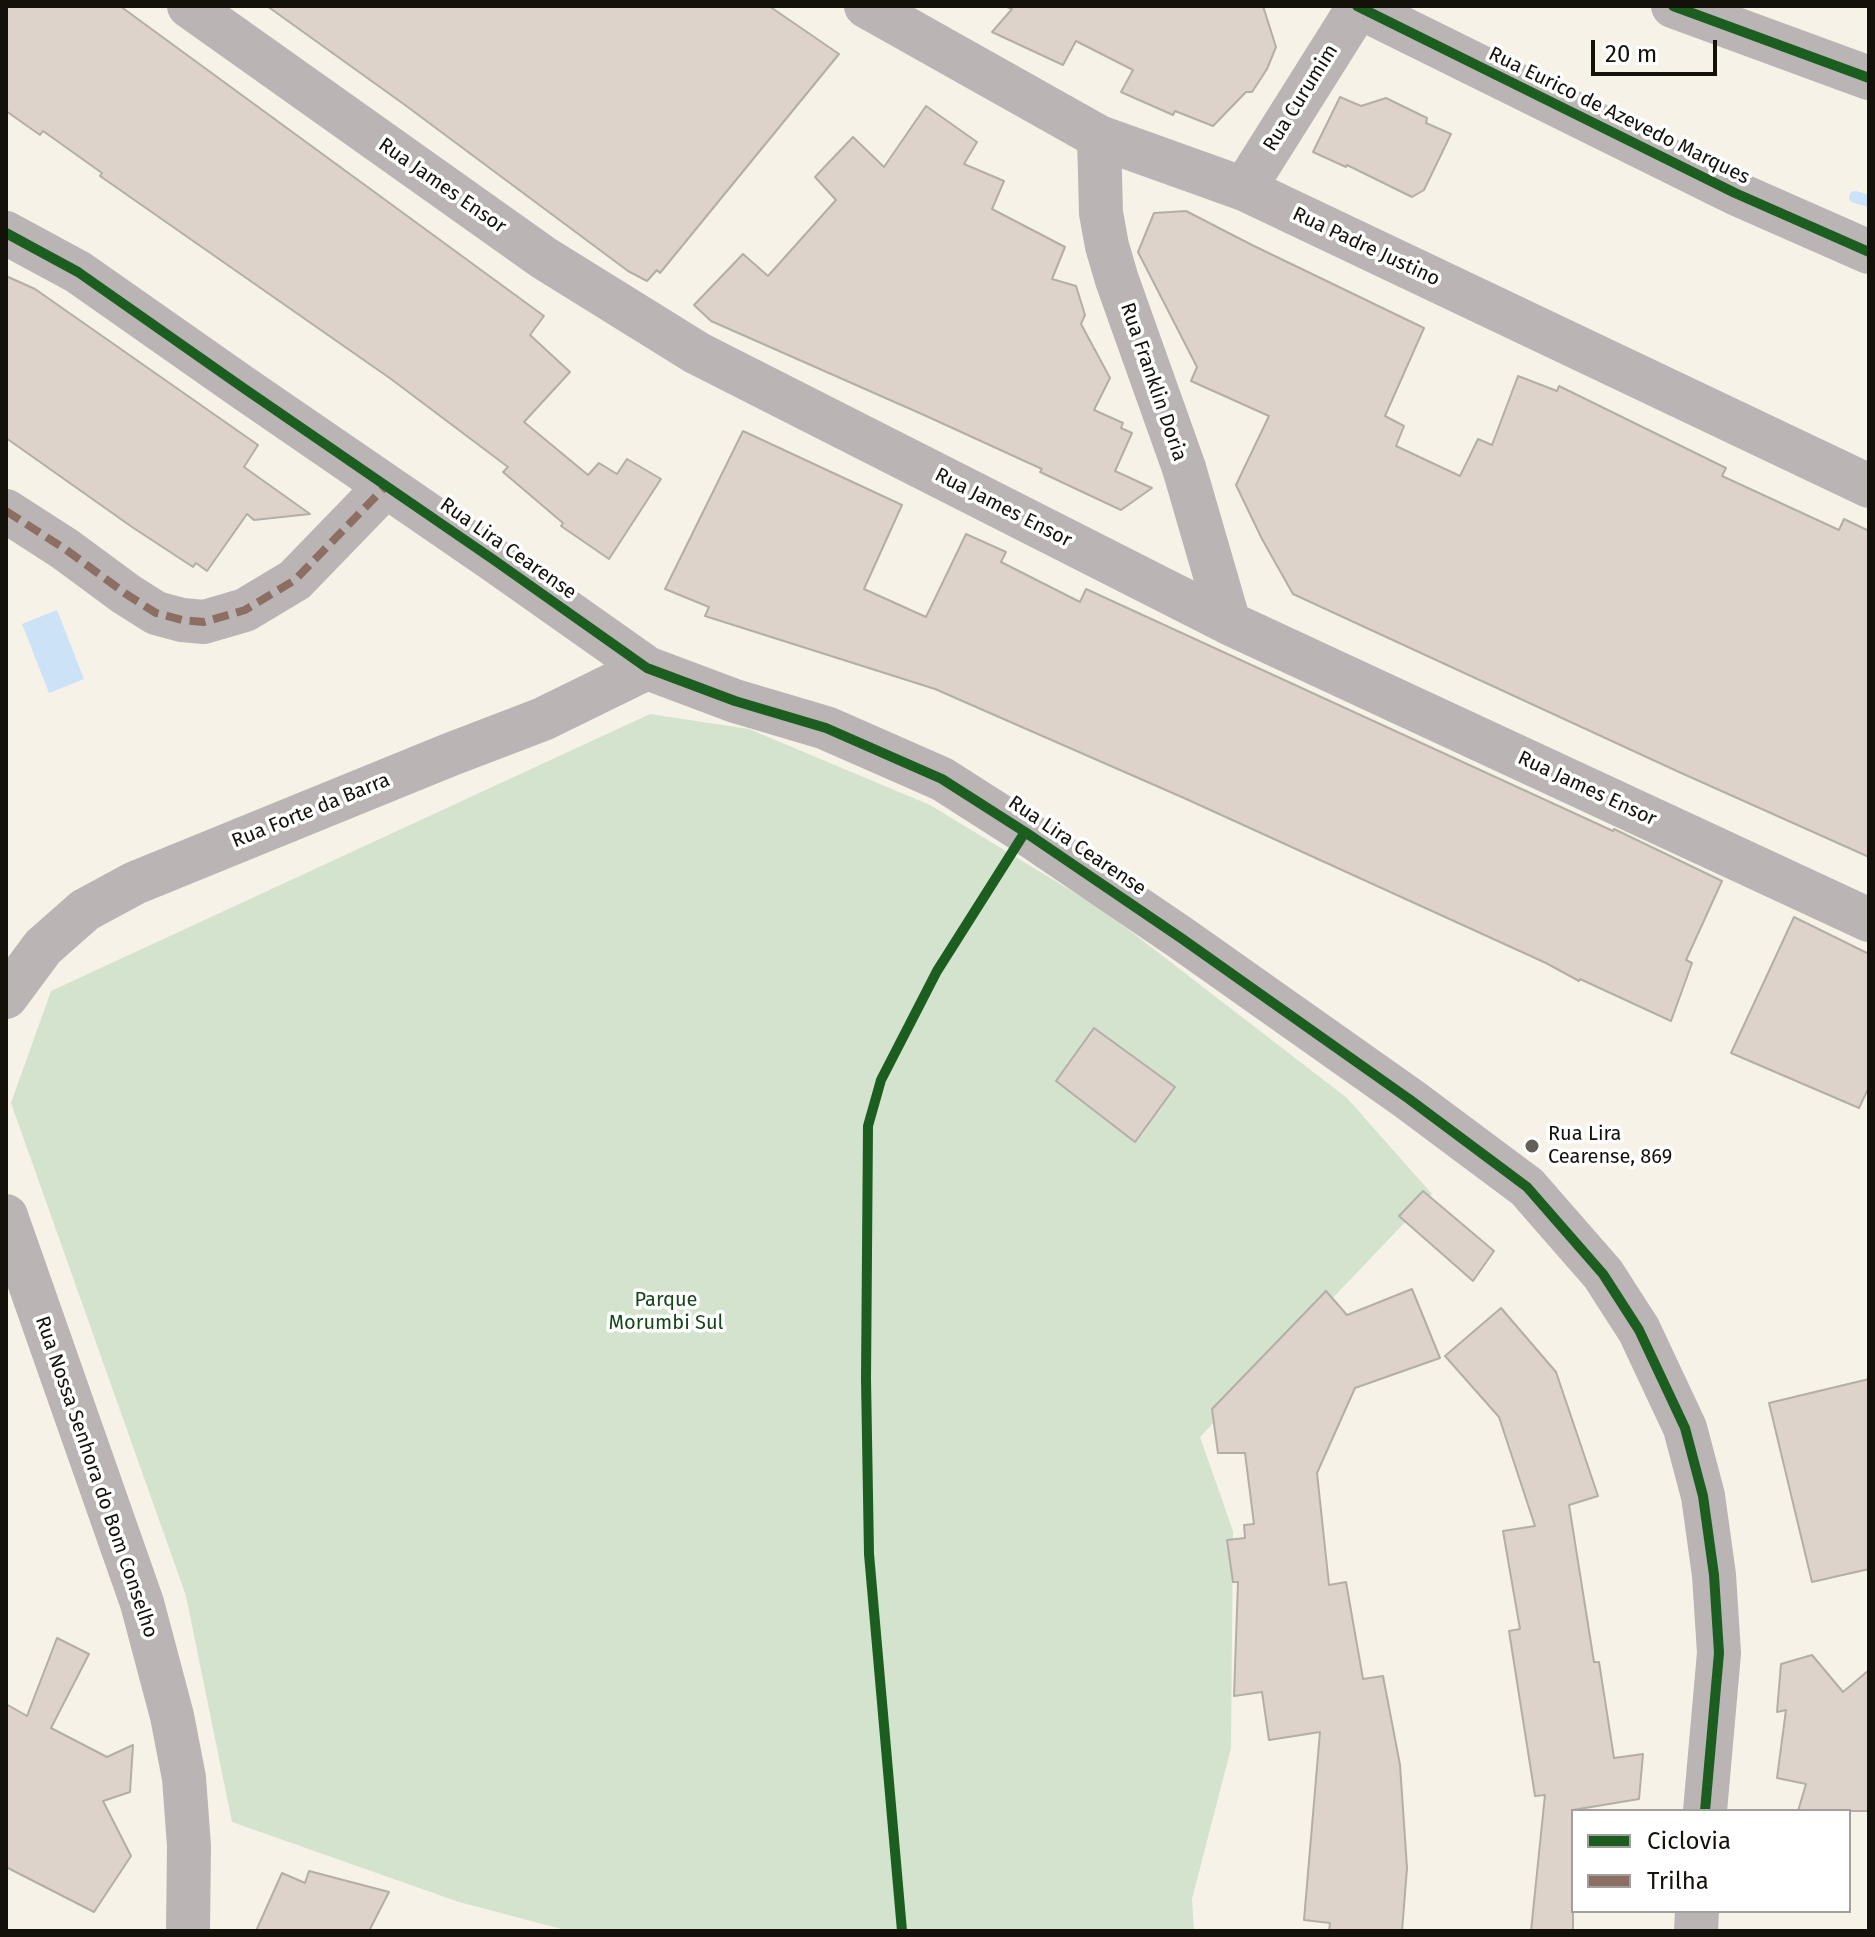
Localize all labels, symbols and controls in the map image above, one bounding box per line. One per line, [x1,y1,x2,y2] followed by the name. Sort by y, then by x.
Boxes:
[1595,24,1721,74] scale bar
[1259,40,1343,156] street label: Rua Curumim
[1605,40,1657,68] text: 20 m
[1485,42,1753,190] street label: Rua Eurico de Azevedo Marques
[373,133,511,239] street label: Rua James Ensor
[1288,202,1444,292] street label: Rua Padre Justino
[1115,300,1191,464] street label: Rua Franklin Doria
[930,463,1076,553] street label: Rua James Ensor
[435,493,581,605] street label: Rua Lira Cearense
[1514,746,1660,832] street label: Rua James Ensor
[228,768,394,854] street label: Rua Forte da Barra
[1004,791,1150,901] street label: Rua Lira Cearense
[1548,1122,1672,1169] place label: Rua Lira Cearense, 869
[1523,1137,1541,1155] marker: Rua Lira Cearense, 869
[609,1288,723,1335] park label: Parque Morumbi Sul
[30,1313,162,1641] street label: Rua Nossa Senhora do Bom Conselho
[1571,1809,1851,1913] legend
[1647,1827,1731,1855] text: Ciclovia
[1647,1867,1709,1895] text: Trilha

